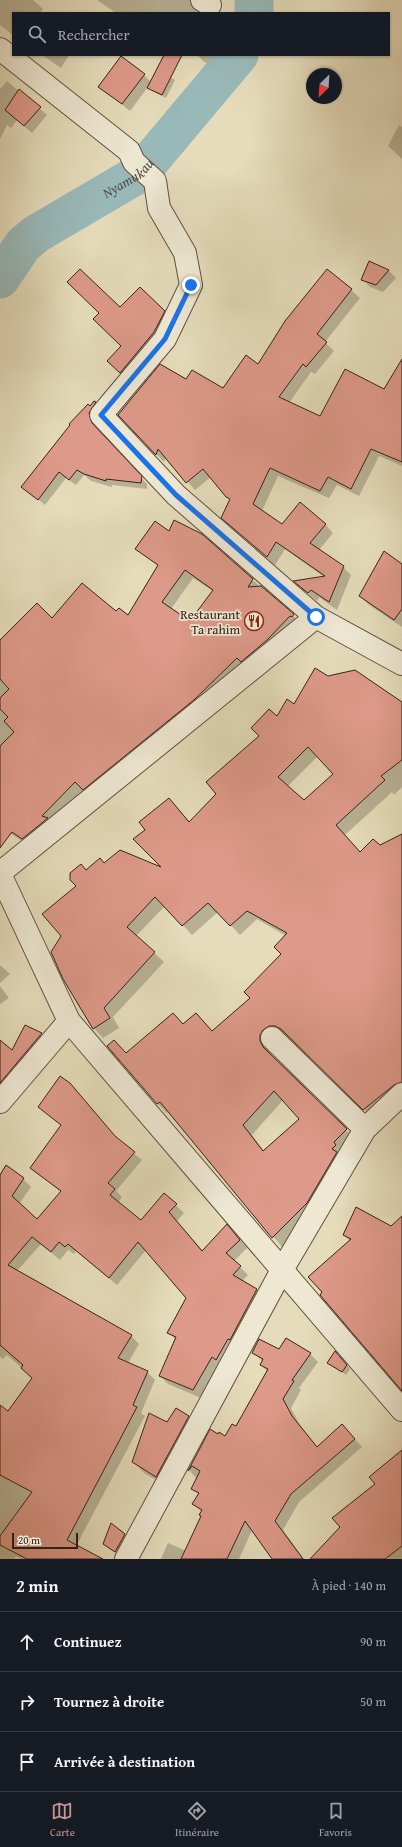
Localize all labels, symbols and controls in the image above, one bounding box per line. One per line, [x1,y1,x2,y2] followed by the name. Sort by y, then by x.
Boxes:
[12,12,390,56] search box
[26,23,48,45] icon: search
[58,24,130,45] text: Rechercher
[306,68,342,104] north arrow
[99,154,158,203] water label: Nyamukau
[182,276,200,294] route end
[180,605,240,639] place label: Restaurant Ta rahim
[307,608,325,626] route start
[243,610,265,632] restaurant icon: Restaurant Ta rahim
[12,1531,78,1550] scale bar
[18,1532,40,1548] text: 20 m
[16,1573,58,1598] text: 2 min
[311,1576,386,1595] text: À pied · 140 m
[16,1631,38,1653] icon: ahead
[54,1631,122,1652] text: Continuez
[360,1632,386,1651] text: 90 m
[16,1691,38,1713] icon: right
[54,1691,164,1712] text: Tournez à droite
[360,1692,386,1711] text: 50 m
[16,1751,38,1773] icon: arrive
[54,1751,195,1772] text: Arrivée à destination
[50,1800,75,1840] tab: Carte
[175,1800,219,1840] tab: Itinéraire
[319,1800,352,1840] tab: Favoris

